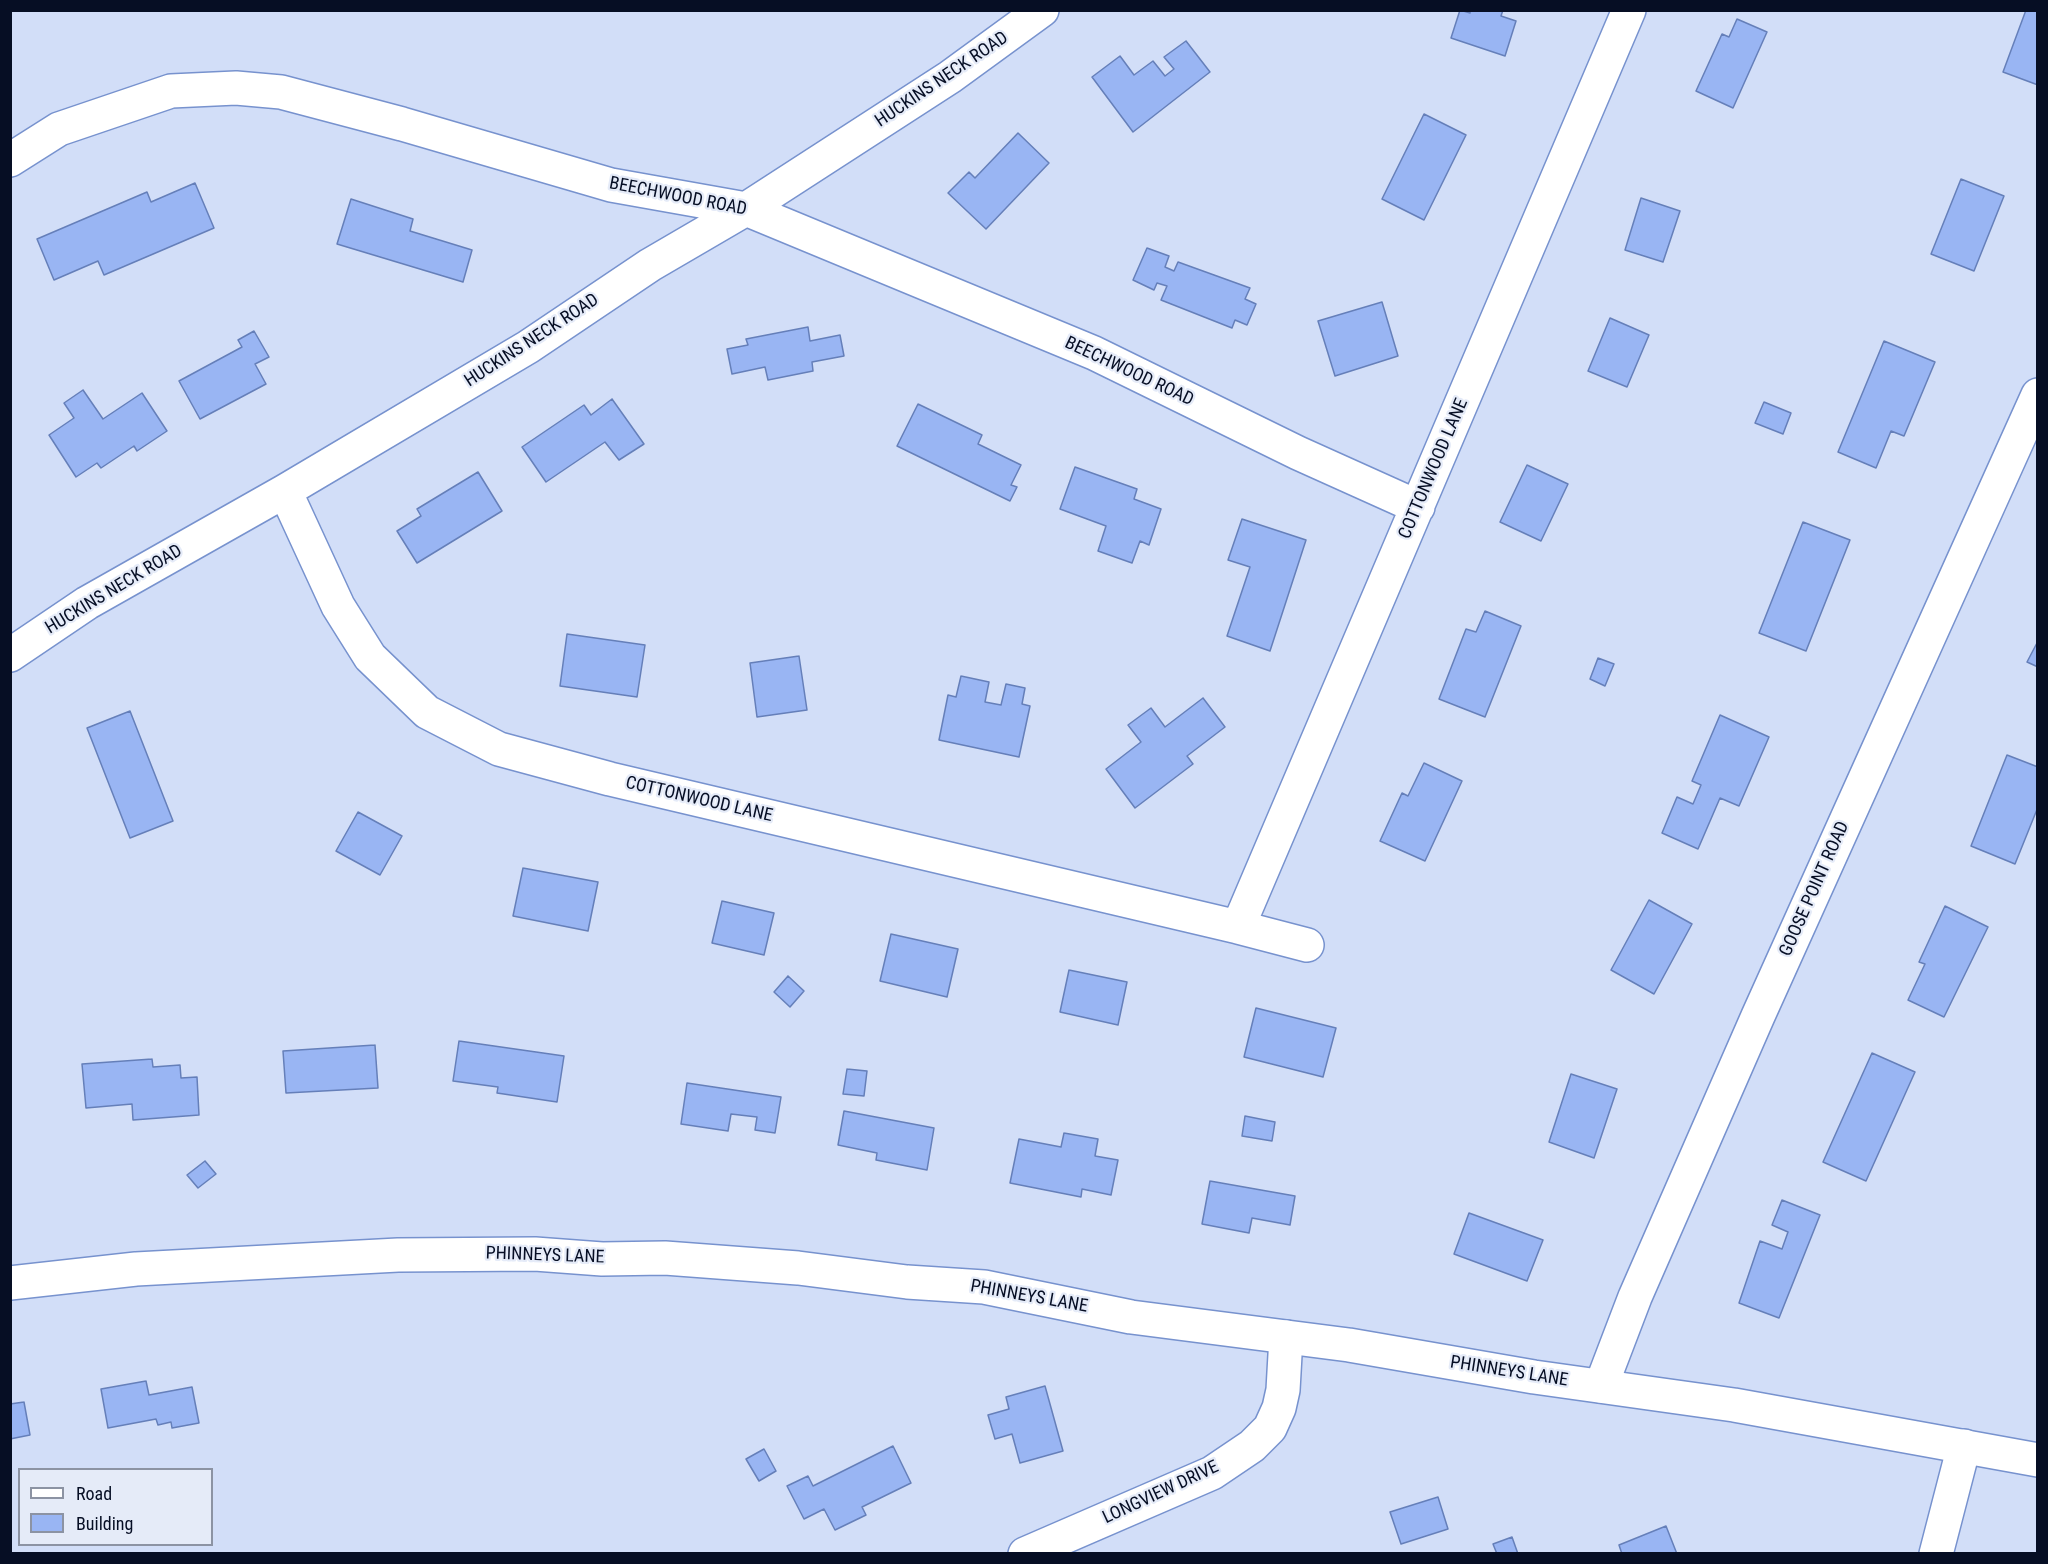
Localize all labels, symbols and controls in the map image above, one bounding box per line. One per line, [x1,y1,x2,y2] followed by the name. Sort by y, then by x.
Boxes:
[872,28,1012,132] street label: HUCKINS NECK ROAD
[607,173,749,221] street label: BEECHWOOD ROAD
[461,290,603,392] street label: HUCKINS NECK ROAD
[1061,333,1197,411] street label: BEECHWOOD ROAD
[1395,396,1473,542] street label: COTTONWOOD LANE
[42,541,186,639] street label: HUCKINS NECK ROAD
[623,773,775,827] street label: COTTONWOOD LANE
[1776,818,1854,960] street label: GOOSE POINT ROAD
[485,1243,605,1269] street label: PHINNEYS LANE
[969,1276,1089,1318] street label: PHINNEYS LANE
[1449,1352,1569,1392] street label: PHINNEYS LANE
[1100,1457,1222,1529] street label: LONGVIEW DRIVE
[18,1468,213,1546] legend
[76,1483,112,1504] text: Road
[76,1513,133,1534] text: Building

